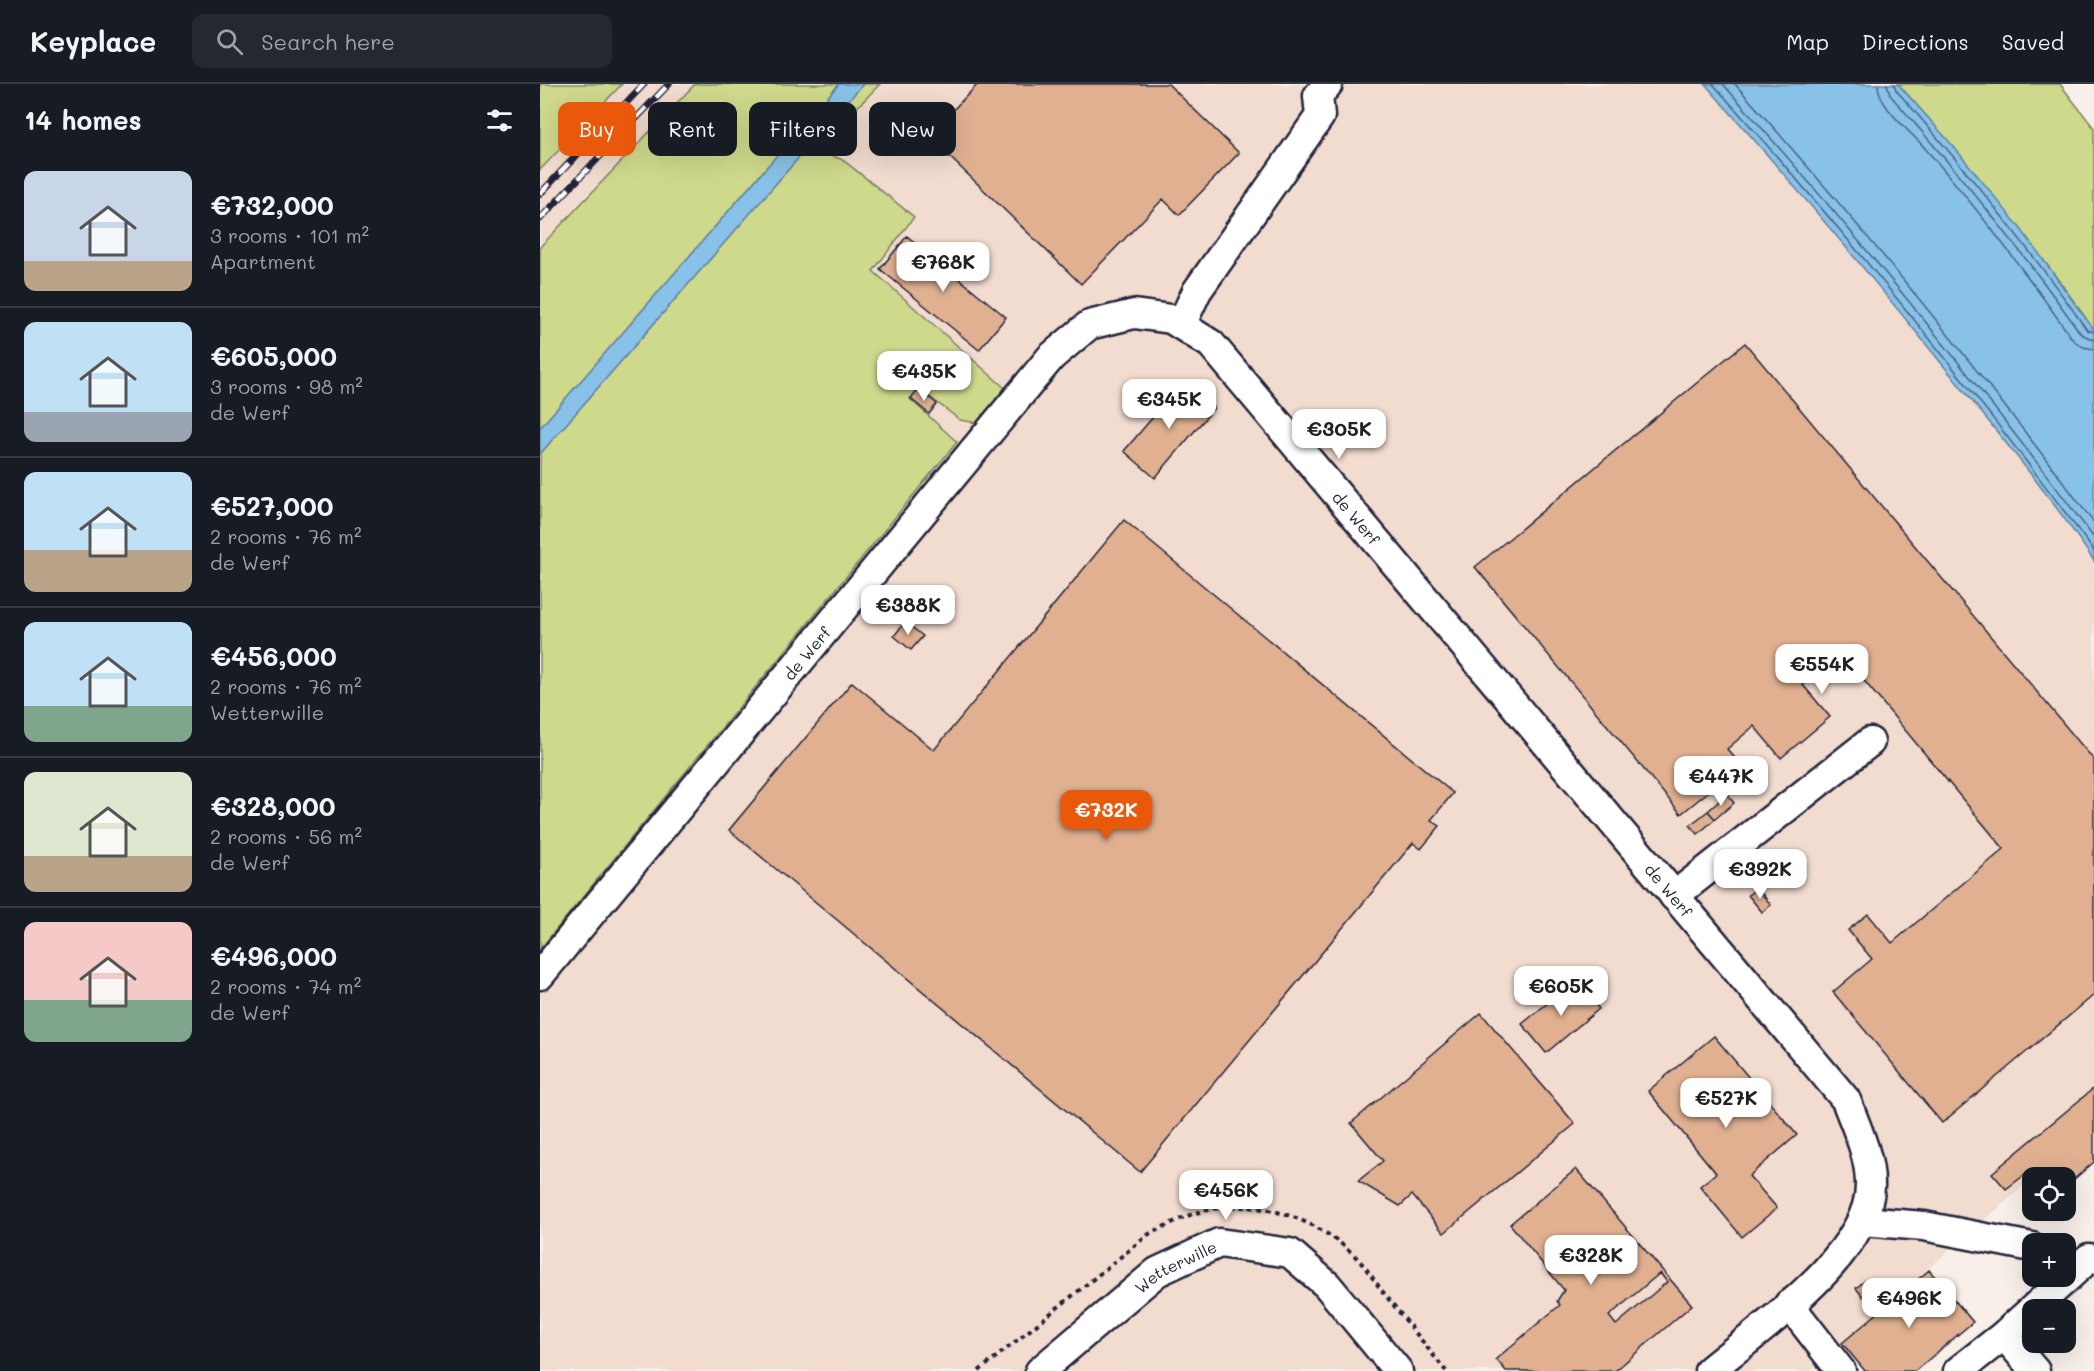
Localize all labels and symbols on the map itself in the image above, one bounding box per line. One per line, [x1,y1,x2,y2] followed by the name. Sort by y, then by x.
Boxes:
[901,242,985,293] pin: €768K
[882,351,966,402] pin: €435K
[1127,379,1211,430] pin: €345K
[1297,409,1381,460] pin: €305K
[1328,486,1386,549] street label: de Werf
[866,585,950,636] pin: €388K
[778,621,835,684] street label: de Werf
[1780,644,1864,695] pin: €554K
[1679,756,1763,807] pin: €447K
[1064,790,1148,841] pin: €732K
[1718,849,1802,900] pin: €392K
[1641,859,1698,921] street label: de Werf
[1519,966,1603,1017] pin: €605K
[1684,1078,1768,1129] pin: €527K
[1184,1170,1268,1221] pin: €456K
[1130,1235,1220,1297] street label: Wetterwille
[1549,1235,1633,1286] pin: €328K
[1867,1278,1951,1329] pin: €496K

